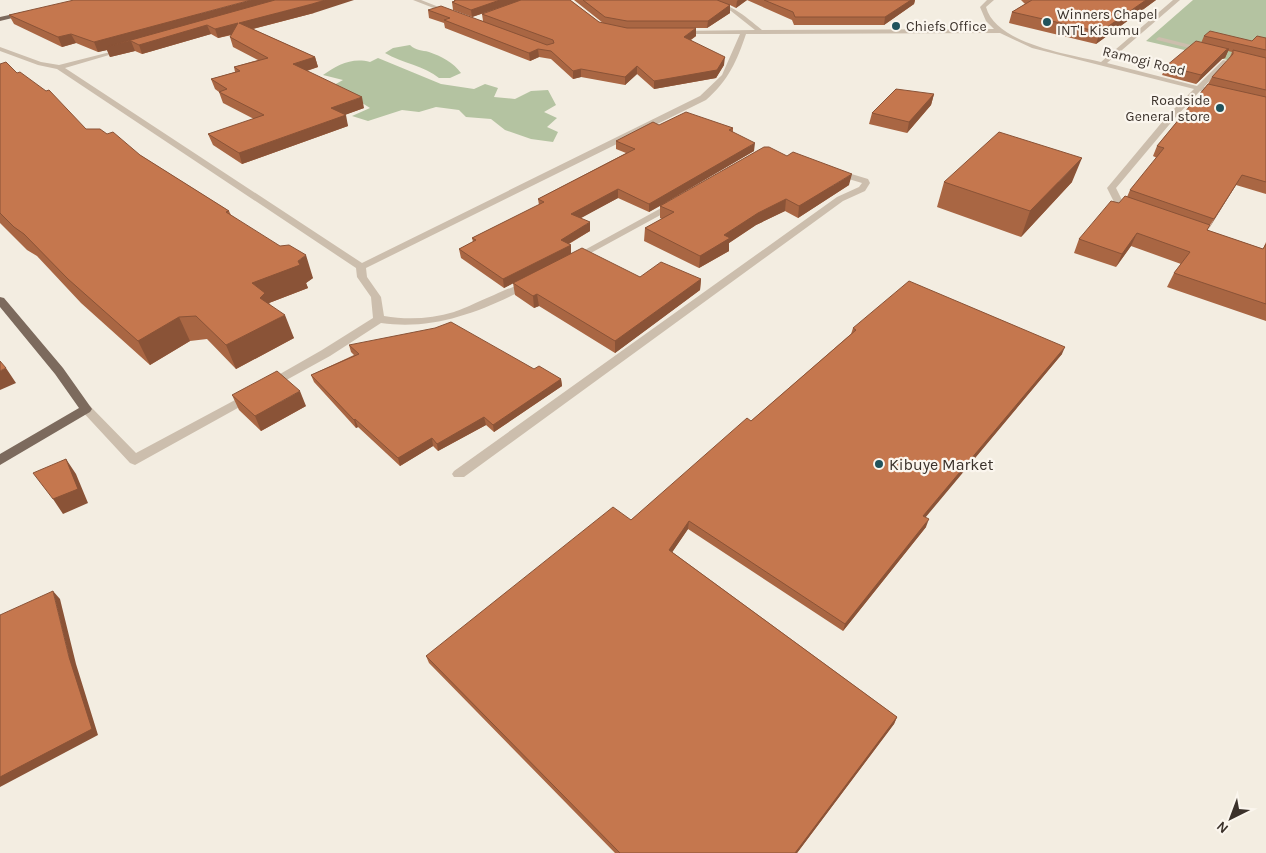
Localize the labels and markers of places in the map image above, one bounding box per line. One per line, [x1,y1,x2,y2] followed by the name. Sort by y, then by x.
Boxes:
[1057,6,1158,39] place label: Winners Chapel INT'L Kisumu
[1041,16,1053,28] marker: Winners Chapel INT'L Kisumu
[906,18,987,35] place label: Chiefs Office
[890,20,902,32] marker: Chiefs Office
[1126,92,1210,125] place label: Roadside General store
[1214,102,1226,114] marker: Roadside General store
[889,455,994,474] place label: Kibuye Market
[873,458,885,470] marker: Kibuye Market

